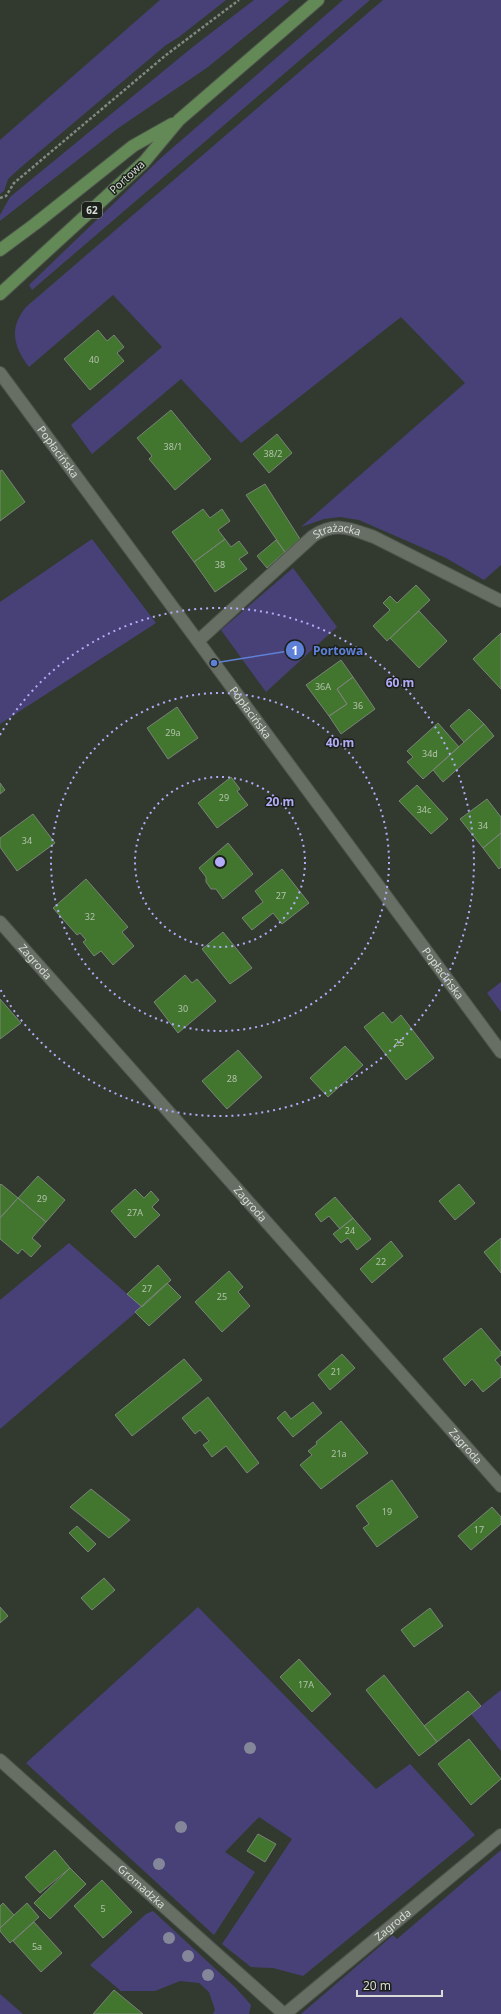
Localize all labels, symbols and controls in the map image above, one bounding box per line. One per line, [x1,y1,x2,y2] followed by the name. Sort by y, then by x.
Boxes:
[106,156,148,197] street label: Portowa
[82,202,102,218] road number: 62
[89,353,99,366] house number: 40
[34,422,83,481] street label: Popłacińska
[164,440,182,453] house number: 38/1
[264,447,282,460] house number: 38/2
[310,519,363,542] street label: Strażacka
[215,558,225,571] house number: 38
[285,638,371,662] callout: Portowa
[292,642,298,659] text: 1
[313,642,363,659] text: Portowa
[386,674,414,691] text: 60 m
[315,680,331,693] house number: 36A
[227,683,275,741] street label: Popłacińska
[353,699,363,712] house number: 36
[165,726,181,739] house number: 29a
[326,734,354,751] text: 40 m
[422,747,438,760] house number: 34d
[219,791,229,804] house number: 29
[266,793,294,810] text: 20 m
[417,803,432,816] house number: 34c
[478,819,488,832] house number: 34
[22,834,32,847] house number: 34
[213,855,227,869] centre of rings
[276,889,286,902] house number: 27
[85,910,95,923] house number: 32
[16,940,56,982] street label: Zagroda
[419,944,468,1002] street label: Popłacińska
[178,1002,188,1015] house number: 30
[394,1036,404,1049] house number: 25
[227,1072,237,1085] house number: 28
[231,1182,271,1225] street label: Zagroda
[37,1192,47,1205] house number: 29
[127,1206,143,1219] house number: 27A
[345,1224,355,1237] house number: 24
[376,1255,386,1268] house number: 22
[142,1282,152,1295] house number: 27
[217,1290,227,1303] house number: 25
[331,1365,341,1378] house number: 21
[446,1425,486,1467] street label: Zagroda
[331,1447,347,1460] house number: 21a
[382,1505,392,1518] house number: 19
[474,1523,484,1536] house number: 17
[298,1678,314,1691] house number: 17A
[115,1861,169,1912] street label: Gromadzka
[100,1902,106,1915] house number: 5
[371,1905,414,1944] street label: Zagroda
[32,1940,42,1953] house number: 5a
[357,1972,442,1998] scale bar
[363,1977,391,1994] text: 20 m

